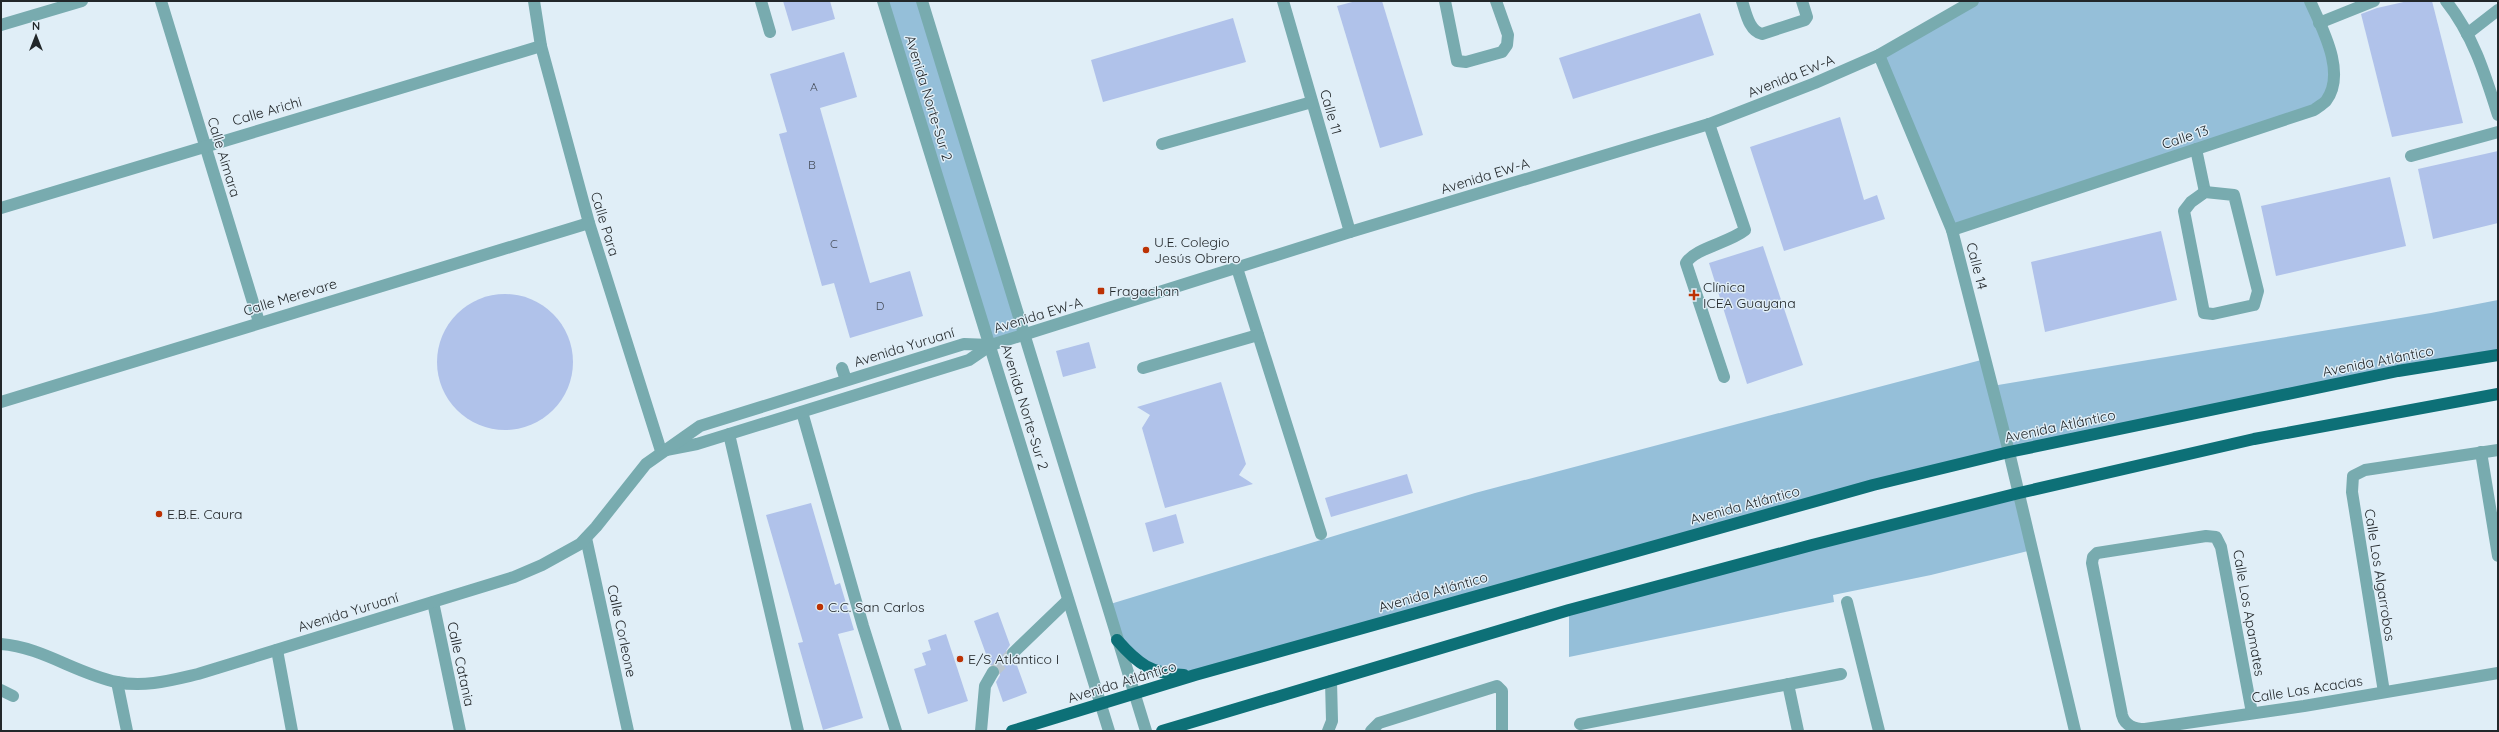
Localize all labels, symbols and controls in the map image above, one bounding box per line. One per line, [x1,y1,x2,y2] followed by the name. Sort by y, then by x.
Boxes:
[16,16,56,56] north arrow
[32,19,40,33] text: N
[901,33,957,163] street label: Avenida Norte-Sur 2
[1745,50,1837,102] street label: Avenida EW-A
[810,79,818,94] house number: A
[1316,87,1346,137] street label: Calle 11
[230,93,304,129] street label: Calle Arichi
[203,115,245,199] street label: Calle Aimara
[2159,121,2211,153] street label: Calle 13
[1438,154,1532,198] street label: Avenida EW-A
[808,157,816,172] house number: B
[587,190,623,258] street label: Calle Para
[1154,233,1241,267] place label: U.E. Colegio Jesús Obrero
[830,236,838,251] house number: C
[1962,241,1992,291] street label: Calle 14
[1141,245,1151,255] marker: U.E. Colegio Jesús Obrero
[241,274,339,320] street label: Calle Merevare
[1703,278,1796,312] place label: Clínica ICEA Guayana
[1109,282,1179,300] place label: Fragachan
[1096,286,1106,296] marker: Fragachan
[1688,289,1700,301] marker: Clínica ICEA Guayana
[991,293,1085,337] street label: Avenida EW-A
[876,298,885,313] house number: D
[852,323,956,371] street label: Avenida Yuruaní
[2321,341,2435,381] street label: Avenida Atlántico
[997,342,1053,472] street label: Avenida Norte-Sur 2
[2003,405,2117,447] street label: Avenida Atlántico
[1688,482,1802,528] street label: Avenida Atlántico
[167,505,243,523] place label: E.B.E. Caura
[2361,508,2399,642] street label: Calle Los Algarrobos
[154,509,164,519] marker: E.B.E. Caura
[2229,548,2269,678] street label: Calle Los Apamates
[1376,568,1490,616] street label: Avenida Atlántico
[603,583,641,679] street label: Calle Corleone
[296,588,400,636] street label: Avenida Yuruaní
[828,598,925,616] place label: C.C. San Carlos
[815,602,825,612] marker: C.C. San Carlos
[443,620,479,708] street label: Calle Catania
[968,650,1059,668] place label: E/S Atlántico I
[955,654,965,664] marker: E/S Atlántico I
[1065,657,1179,707] street label: Avenida Atlántico
[2250,671,2364,707] street label: Calle Las Acacias

